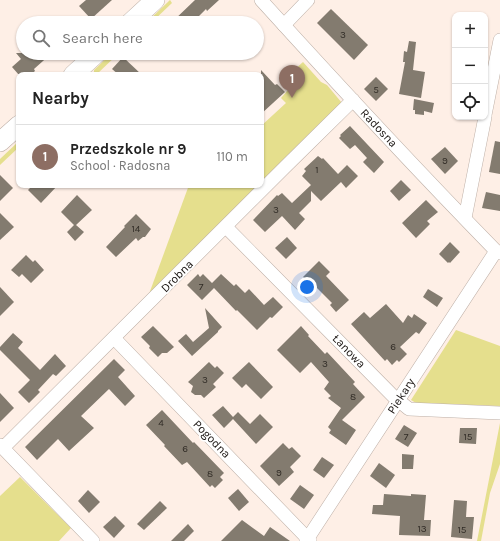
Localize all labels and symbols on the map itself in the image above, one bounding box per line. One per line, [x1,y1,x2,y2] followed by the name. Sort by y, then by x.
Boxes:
[340,29,346,41] house number: 3
[279,65,305,98] pin: 1
[373,84,379,96] house number: 5
[358,106,400,150] street label: Radosna
[442,155,448,167] house number: 9
[315,164,319,176] house number: 1
[273,204,279,216] house number: 3
[132,223,141,235] house number: 14
[158,257,196,295] street label: Drobna
[297,277,317,297] your location
[199,281,204,293] house number: 7
[330,331,368,371] street label: Łanowa
[390,341,396,353] house number: 6
[322,358,328,370] house number: 3
[202,374,208,386] house number: 3
[384,375,418,416] street label: Piekary
[350,391,356,403] house number: 8
[158,417,164,429] house number: 4
[190,417,234,461] street label: Pogodna
[404,431,409,443] house number: 7
[464,431,473,443] house number: 15
[182,443,188,455] house number: 6
[276,467,282,479] house number: 9
[207,468,213,480] house number: 8
[417,523,427,535] house number: 13
[458,524,467,536] house number: 15

